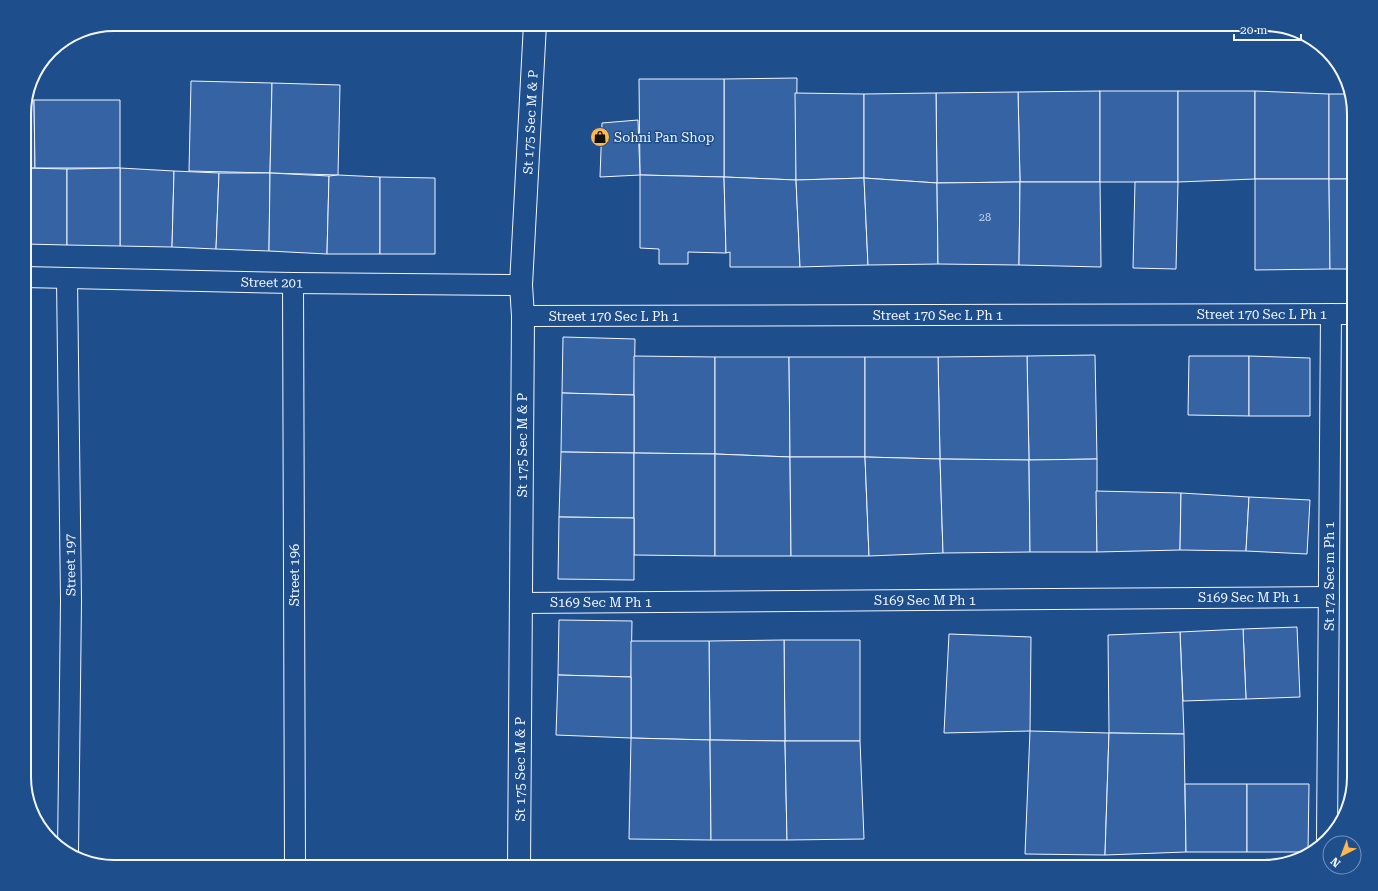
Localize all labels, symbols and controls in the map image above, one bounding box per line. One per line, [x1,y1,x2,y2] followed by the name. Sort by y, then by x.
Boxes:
[1234,16,1301,42] scale bar
[1240,23,1267,37] text: 20 m
[520,70,541,175] street label: St 175 Sec M & P
[589,126,611,148] shop icon: Sohni Pan Shop
[614,130,714,145] place label: Sohni Pan Shop
[979,211,991,224] house number: 28
[241,274,303,291] street label: Street 201
[1197,307,1327,322] street label: Street 170 Sec L Ph 1
[873,308,1003,323] street label: Street 170 Sec L Ph 1
[549,309,679,324] street label: Street 170 Sec L Ph 1
[515,393,530,497] street label: St 175 Sec M & P
[1322,521,1337,631] street label: St 172 Sec m Ph 1
[62,534,79,596] street label: Street 197
[287,544,302,606] street label: Street 196
[1198,590,1300,605] street label: S169 Sec M Ph 1
[874,593,976,608] street label: S169 Sec M Ph 1
[550,595,652,610] street label: S169 Sec M Ph 1
[513,717,528,821] street label: St 175 Sec M & P
[1322,835,1362,875] north arrow
[1328,854,1343,870] text: N

